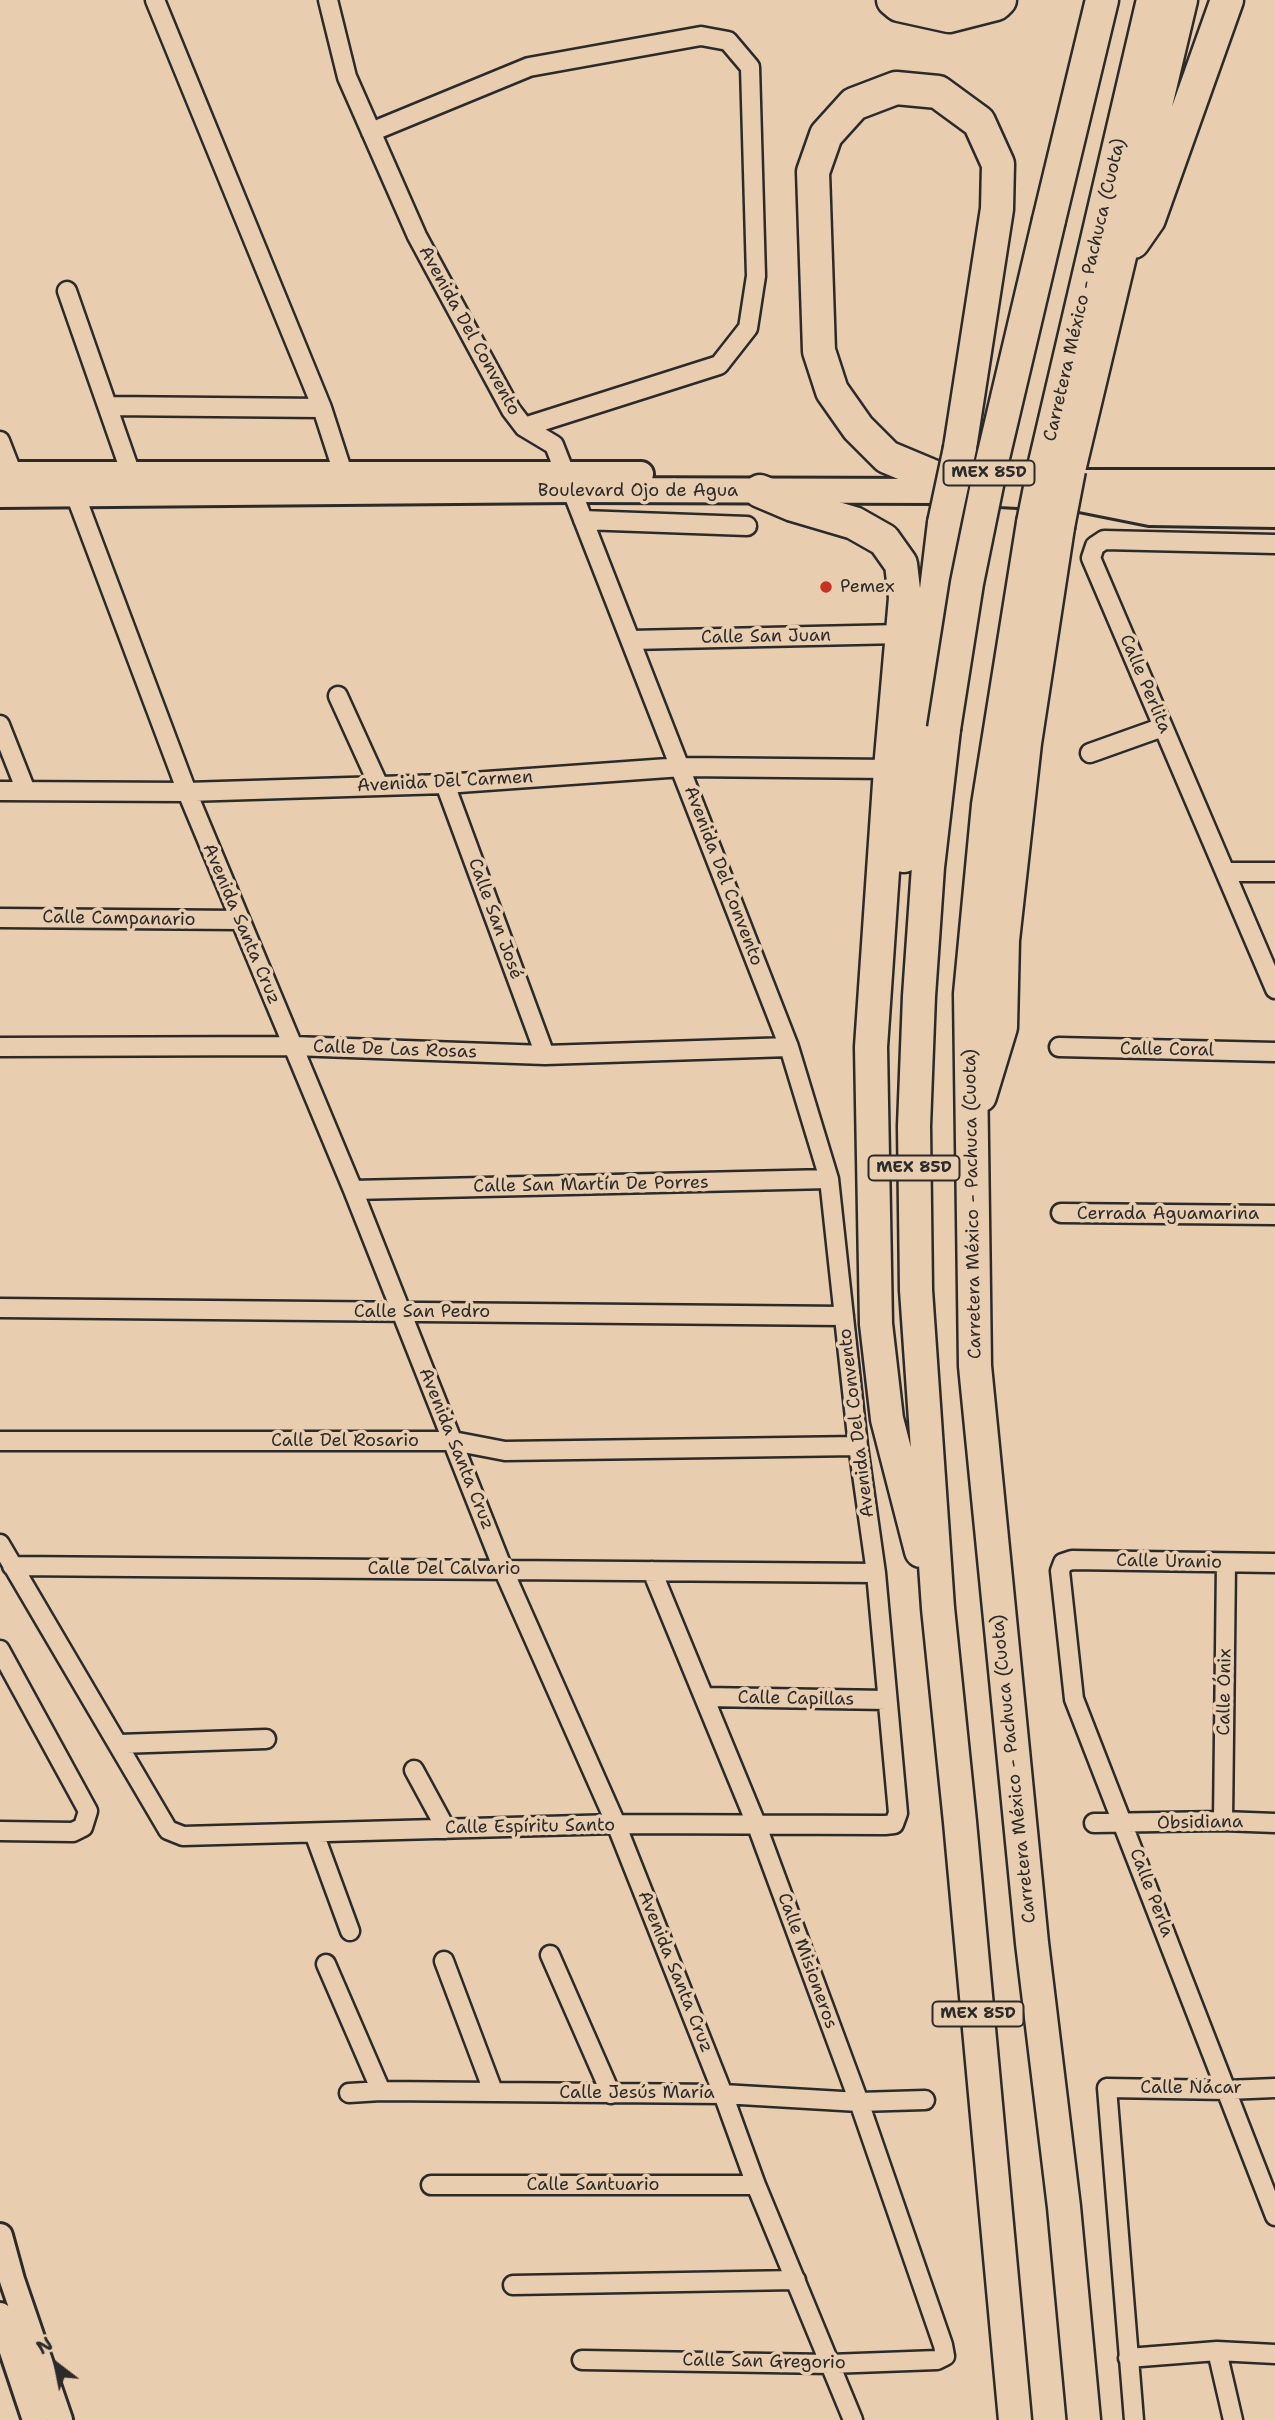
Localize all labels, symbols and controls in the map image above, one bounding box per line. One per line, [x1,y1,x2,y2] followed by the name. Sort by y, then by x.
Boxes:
[1040,136,1130,444] street label: Carretera México - Pachuca (Cuota)
[413,242,525,420] street label: Avenida Del Convento
[944,460,1034,486] road number: MEX 85D
[538,480,738,502] street label: Boulevard Ojo de Agua
[840,576,895,598] place label: Pemex
[818,579,834,595] marker: Pemex
[701,625,831,649] street label: Calle San Juan
[1114,631,1176,737] street label: Calle Perlita
[357,767,533,797] street label: Avenida Del Carmen
[679,783,767,969] street label: Avenida Del Convento
[197,840,285,1008] street label: Avenida Santa Cruz
[463,856,527,982] street label: Calle San José
[42,907,196,931] street label: Calle Campanario
[313,1036,477,1064] street label: Calle De Las Rosas
[1120,1038,1214,1062] street label: Calle Coral
[959,1049,987,1359] street label: Carretera México - Pachuca (Cuota)
[869,1156,960,1180] road number: MEX 85D
[473,1172,709,1198] street label: Calle San Martín De Porres
[1077,1203,1259,1225] street label: Cerrada Aguamarina
[354,1301,490,1323] street label: Calle San Pedro
[835,1327,879,1519] street label: Avenida Del Convento
[414,1365,498,1533] street label: Avenida Santa Cruz
[271,1430,419,1452] street label: Calle Del Rosario
[1116,1550,1222,1574] street label: Calle Uranio
[368,1558,520,1580] street label: Calle Del Calvario
[987,1614,1041,1924] street label: Carretera México - Pachuca (Cuota)
[1213,1648,1237,1736] street label: Calle Ónix
[737,1687,855,1711] street label: Calle Capillas
[1157,1811,1243,1835] street label: Obsidiana
[445,1815,615,1839] street label: Calle Espíritu Santo
[1124,1846,1178,1940] street label: Calle Perla
[633,1888,717,2056] street label: Avenida Santa Cruz
[772,1890,842,2032] street label: Calle Misioneros
[932,2002,1024,2026] road number: MEX 85D
[1140,2077,1242,2099] street label: Calle Nácar
[559,2082,715,2104] street label: Calle Jesús María
[527,2174,659,2196] street label: Calle Santuario
[21,2329,91,2399] north arrow
[32,2331,58,2360] text: N
[682,2350,846,2374] street label: Calle San Gregorio

